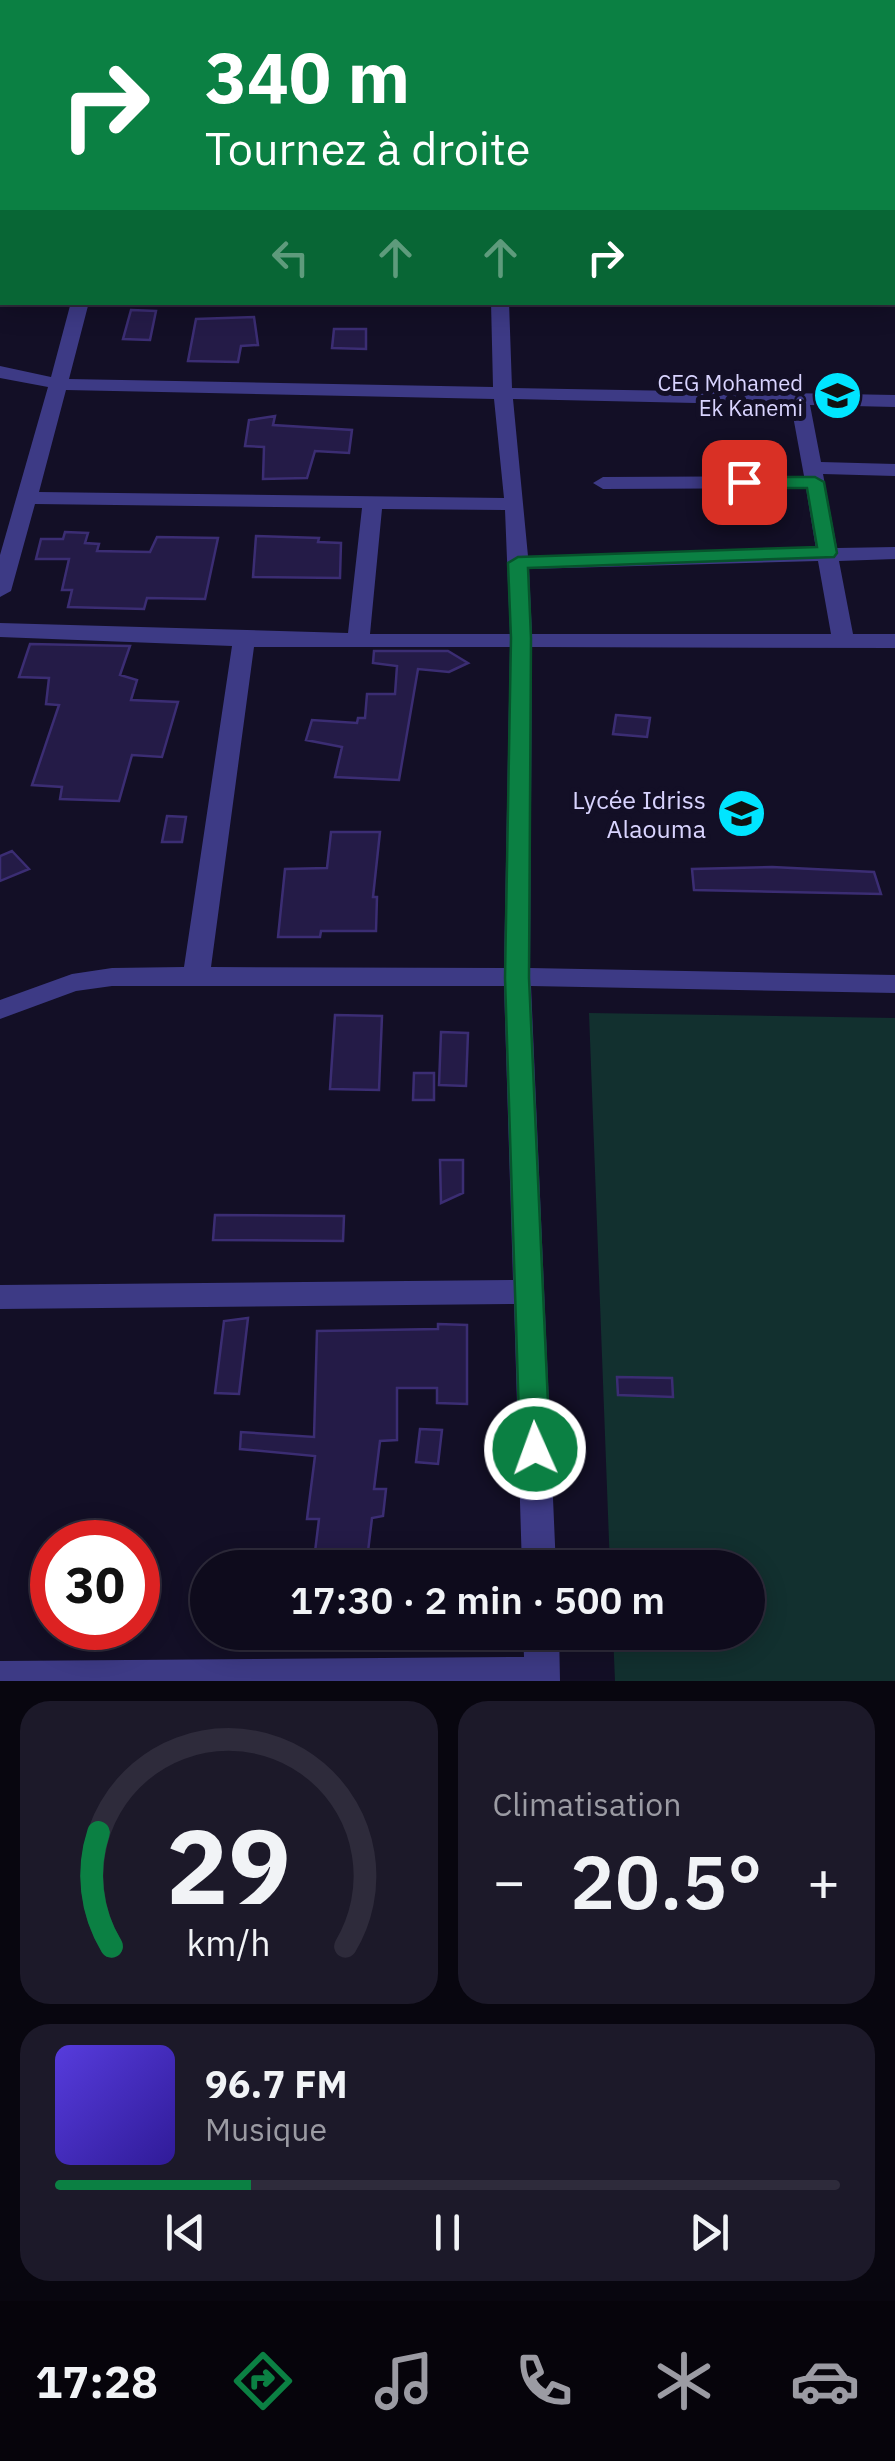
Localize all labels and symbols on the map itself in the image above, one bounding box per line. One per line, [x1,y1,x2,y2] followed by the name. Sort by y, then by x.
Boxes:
[658,368,803,422] place label: CEG Mohamed Ek Kanemi
[812,369,864,421] school or university icon: CEG Mohamed Ek Kanemi
[702,440,787,525] pin
[572,783,706,845] place label: Lycée Idriss Alaouma
[715,787,767,839] school or university icon: Lycée Idriss Alaouma
[483,1397,587,1501] position arrow
[30,1520,160,1650] speed limit sign: 30

